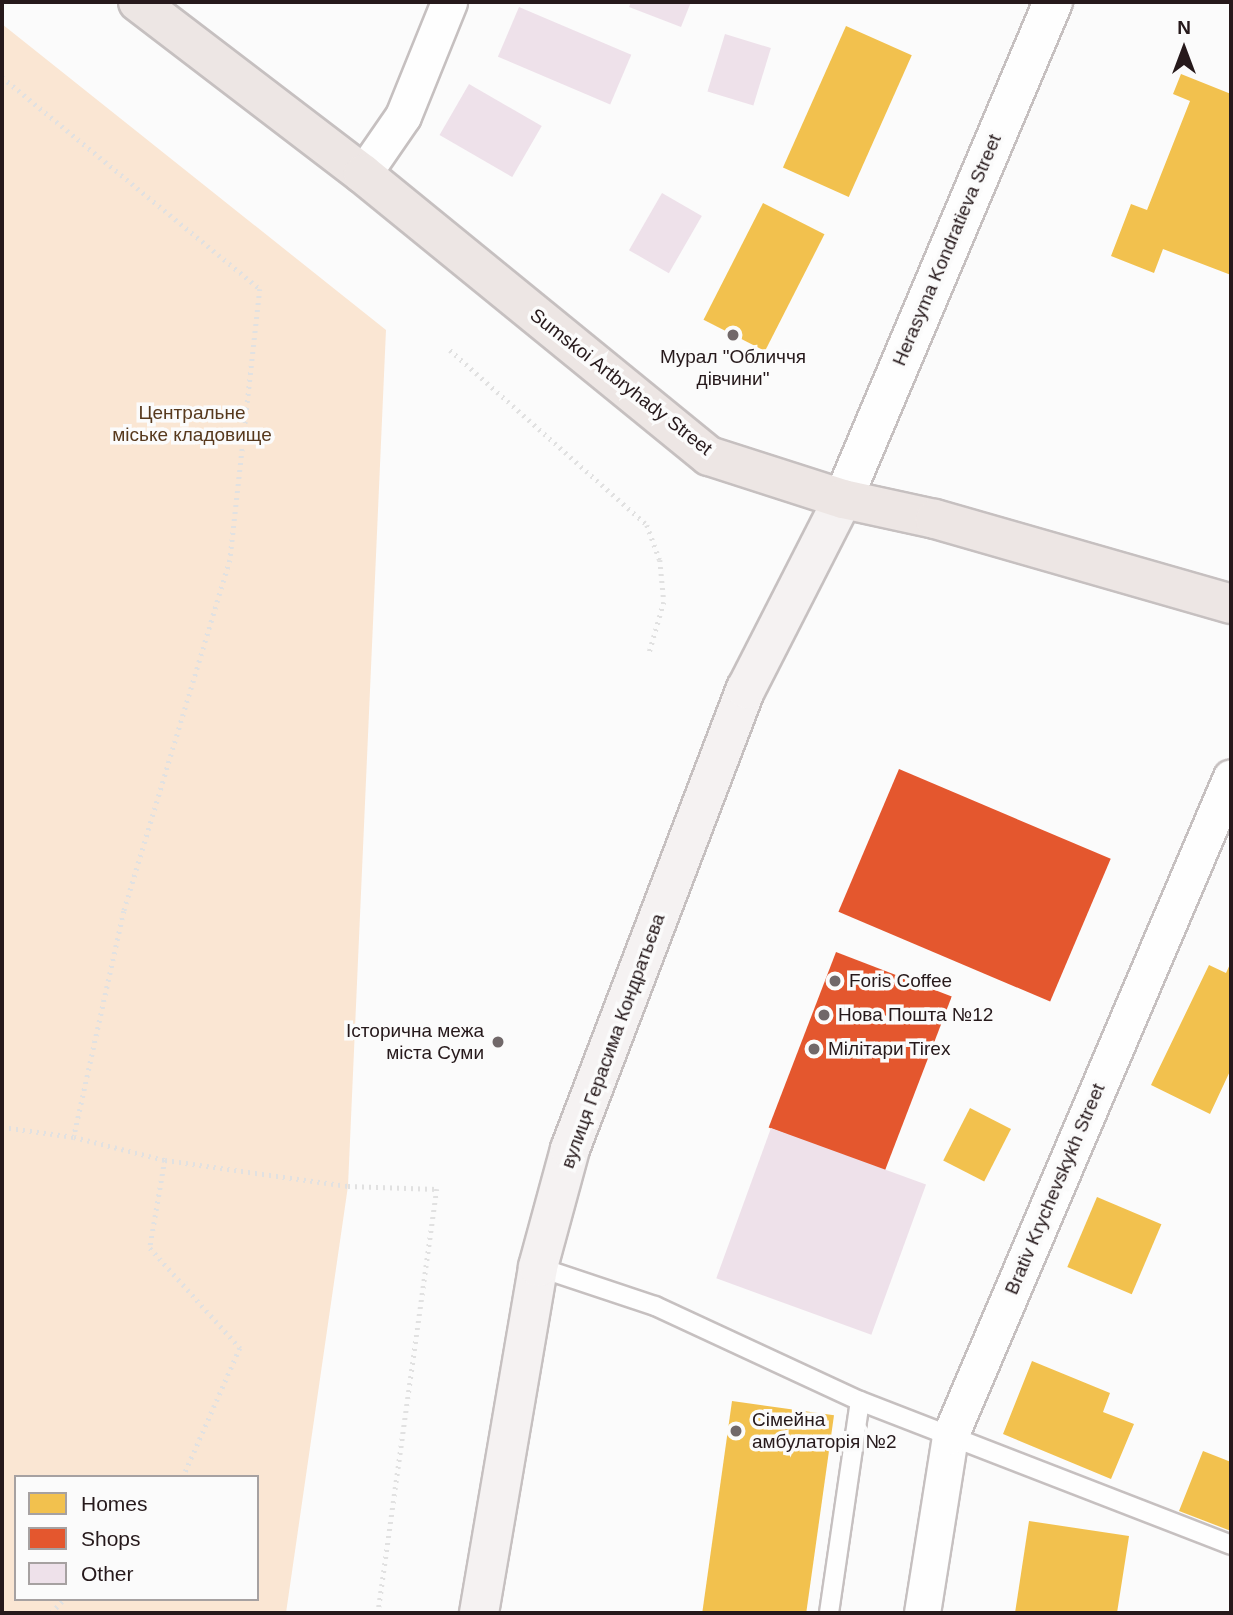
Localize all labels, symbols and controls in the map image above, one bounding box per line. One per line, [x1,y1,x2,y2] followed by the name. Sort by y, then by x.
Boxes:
[1149,14,1219,84] north arrow
[1177,17,1191,38] text: N
[888,131,1006,369] street label: Herasyma Kondratieva Street
[525,303,717,461] street label: Sumskoi Artbryhady Street
[725,327,741,343] marker: Мурал "Обличчя дівчини"
[660,346,806,390] place label: Мурал "Обличчя дівчини"
[112,402,272,446] park label: Центральне міське кладовище
[556,911,670,1171] street label: вулиця Герасима Кондратьєва
[849,970,952,992] place label: Foris Coffee
[827,973,843,989] marker: Foris Coffee
[838,1004,993,1026] place label: Нова Пошта №12
[816,1007,832,1023] marker: Нова Пошта №12
[346,1020,484,1064] place label: Історична межа міста Суми
[490,1034,506,1050] marker: Історична межа міста Суми
[828,1038,950,1060] place label: Мілітари Tirex
[806,1041,822,1057] marker: Мілітари Tirex
[1000,1080,1110,1298] street label: Brativ Krychevskykh Street
[752,1409,897,1453] place label: Сімейна амбулаторія №2
[726,1421,746,1441] marker: Сімейна амбулаторія №2
[14,1475,259,1601] legend
[81,1492,148,1515] text: Homes
[81,1527,141,1550] text: Shops
[81,1562,134,1585] text: Other

